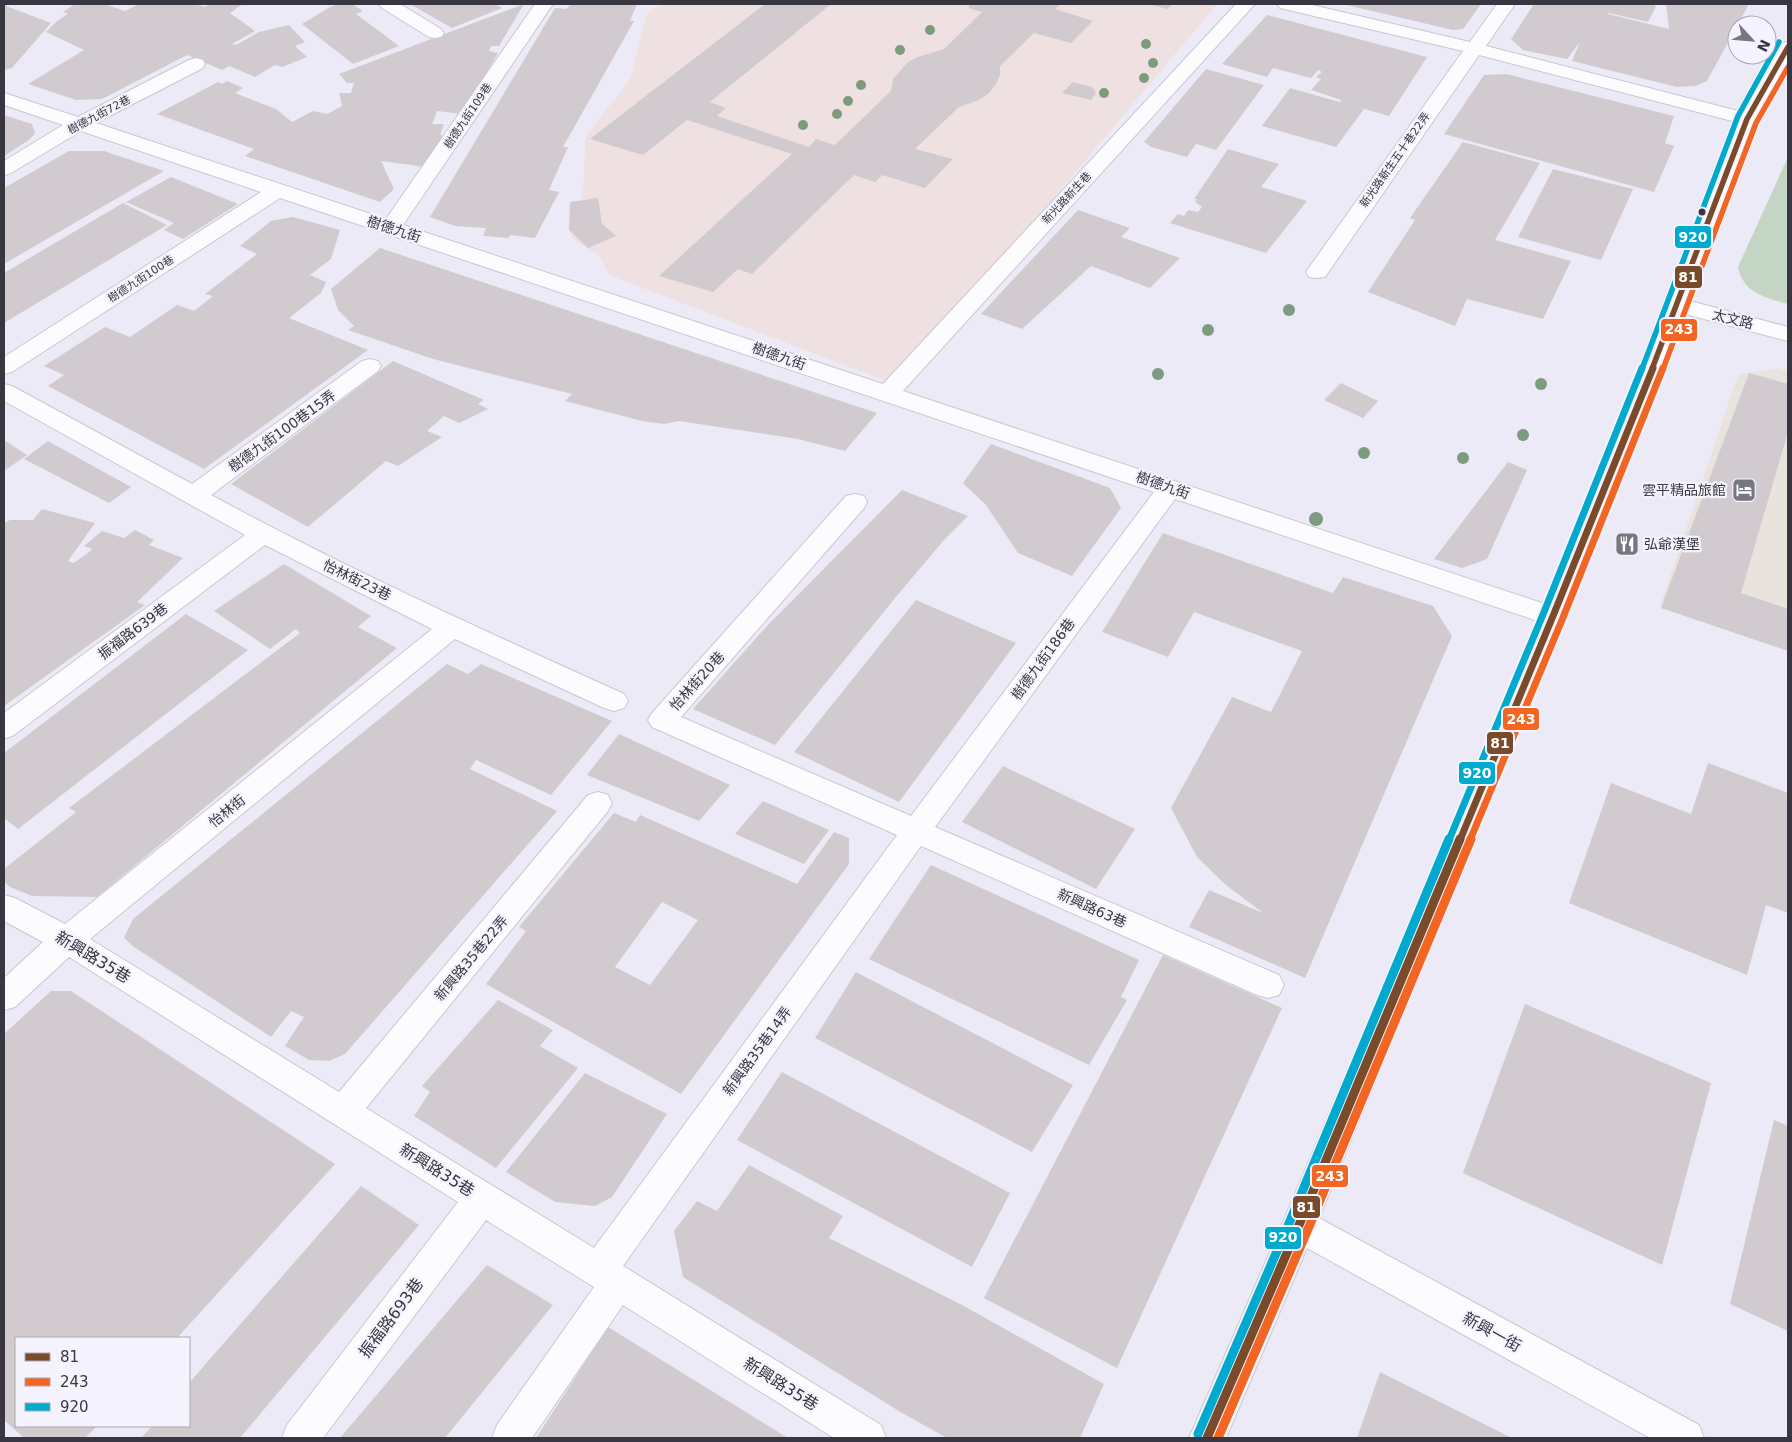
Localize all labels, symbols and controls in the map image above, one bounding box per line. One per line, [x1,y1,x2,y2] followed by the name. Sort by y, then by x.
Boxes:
[1727,15,1777,65] north arrow
[1754,37,1773,54] text: N
[441,81,495,151] street label: 樹德九街109巷
[65,93,133,137] street label: 樹德九街72巷
[1357,110,1433,210] street label: 新光路新生五十巷22弄
[1040,169,1094,227] street label: 新光路新生巷
[1697,207,1707,217] unlabelled marker
[365,213,423,245] street label: 樹德九街
[1674,225,1712,249] line badge: 920
[1678,229,1708,245] text: 920
[106,253,176,305] street label: 樹德九街100巷
[1674,265,1703,289] line badge: 81
[1678,269,1698,285] text: 81
[1711,306,1755,332] street label: 太文路
[1660,318,1698,342] line badge: 243
[1664,321,1694,337] text: 243
[750,339,808,373] street label: 樹德九街
[225,387,339,475] street label: 樹德九街100巷15弄
[1134,468,1192,502] street label: 樹德九街
[1731,477,1757,503] hotel icon: 雲平精品旅館
[1642,482,1726,498] place label: 雲平精品旅館
[1614,531,1640,557] restaurant icon: 弘爺漢堡
[1644,536,1700,552] place label: 弘爺漢堡
[320,557,394,603] street label: 怡林街23巷
[95,600,171,662] street label: 振福路639巷
[1008,615,1078,703] street label: 樹德九街186巷
[666,648,728,714] street label: 怡林街20巷
[1502,707,1540,731] line badge: 243
[1506,711,1536,727] text: 243
[1486,731,1514,755] line badge: 81
[1490,735,1510,751] text: 81
[1458,761,1496,785] line badge: 920
[1462,765,1492,781] text: 920
[206,792,248,830] street label: 怡林街
[1055,886,1129,930] street label: 新興路63巷
[431,912,511,1004] street label: 新興路35巷22弄
[52,927,134,987] street label: 新興路35巷
[719,1004,795,1098] street label: 新興路35巷14弄
[396,1140,478,1200] street label: 新興路35巷
[1311,1164,1349,1188] line badge: 243
[1315,1168,1345,1184] text: 243
[1292,1195,1321,1219] line badge: 81
[1296,1199,1316,1215] text: 81
[1264,1226,1302,1250] line badge: 920
[1268,1229,1298,1245] text: 920
[355,1275,427,1361] street label: 振福路693巷
[1459,1308,1525,1356] street label: 新興一街
[15,1337,190,1427] legend
[60,1348,79,1366] text: 81
[740,1354,822,1414] street label: 新興路35巷
[60,1373,89,1391] text: 243
[60,1398,89,1416] text: 920

